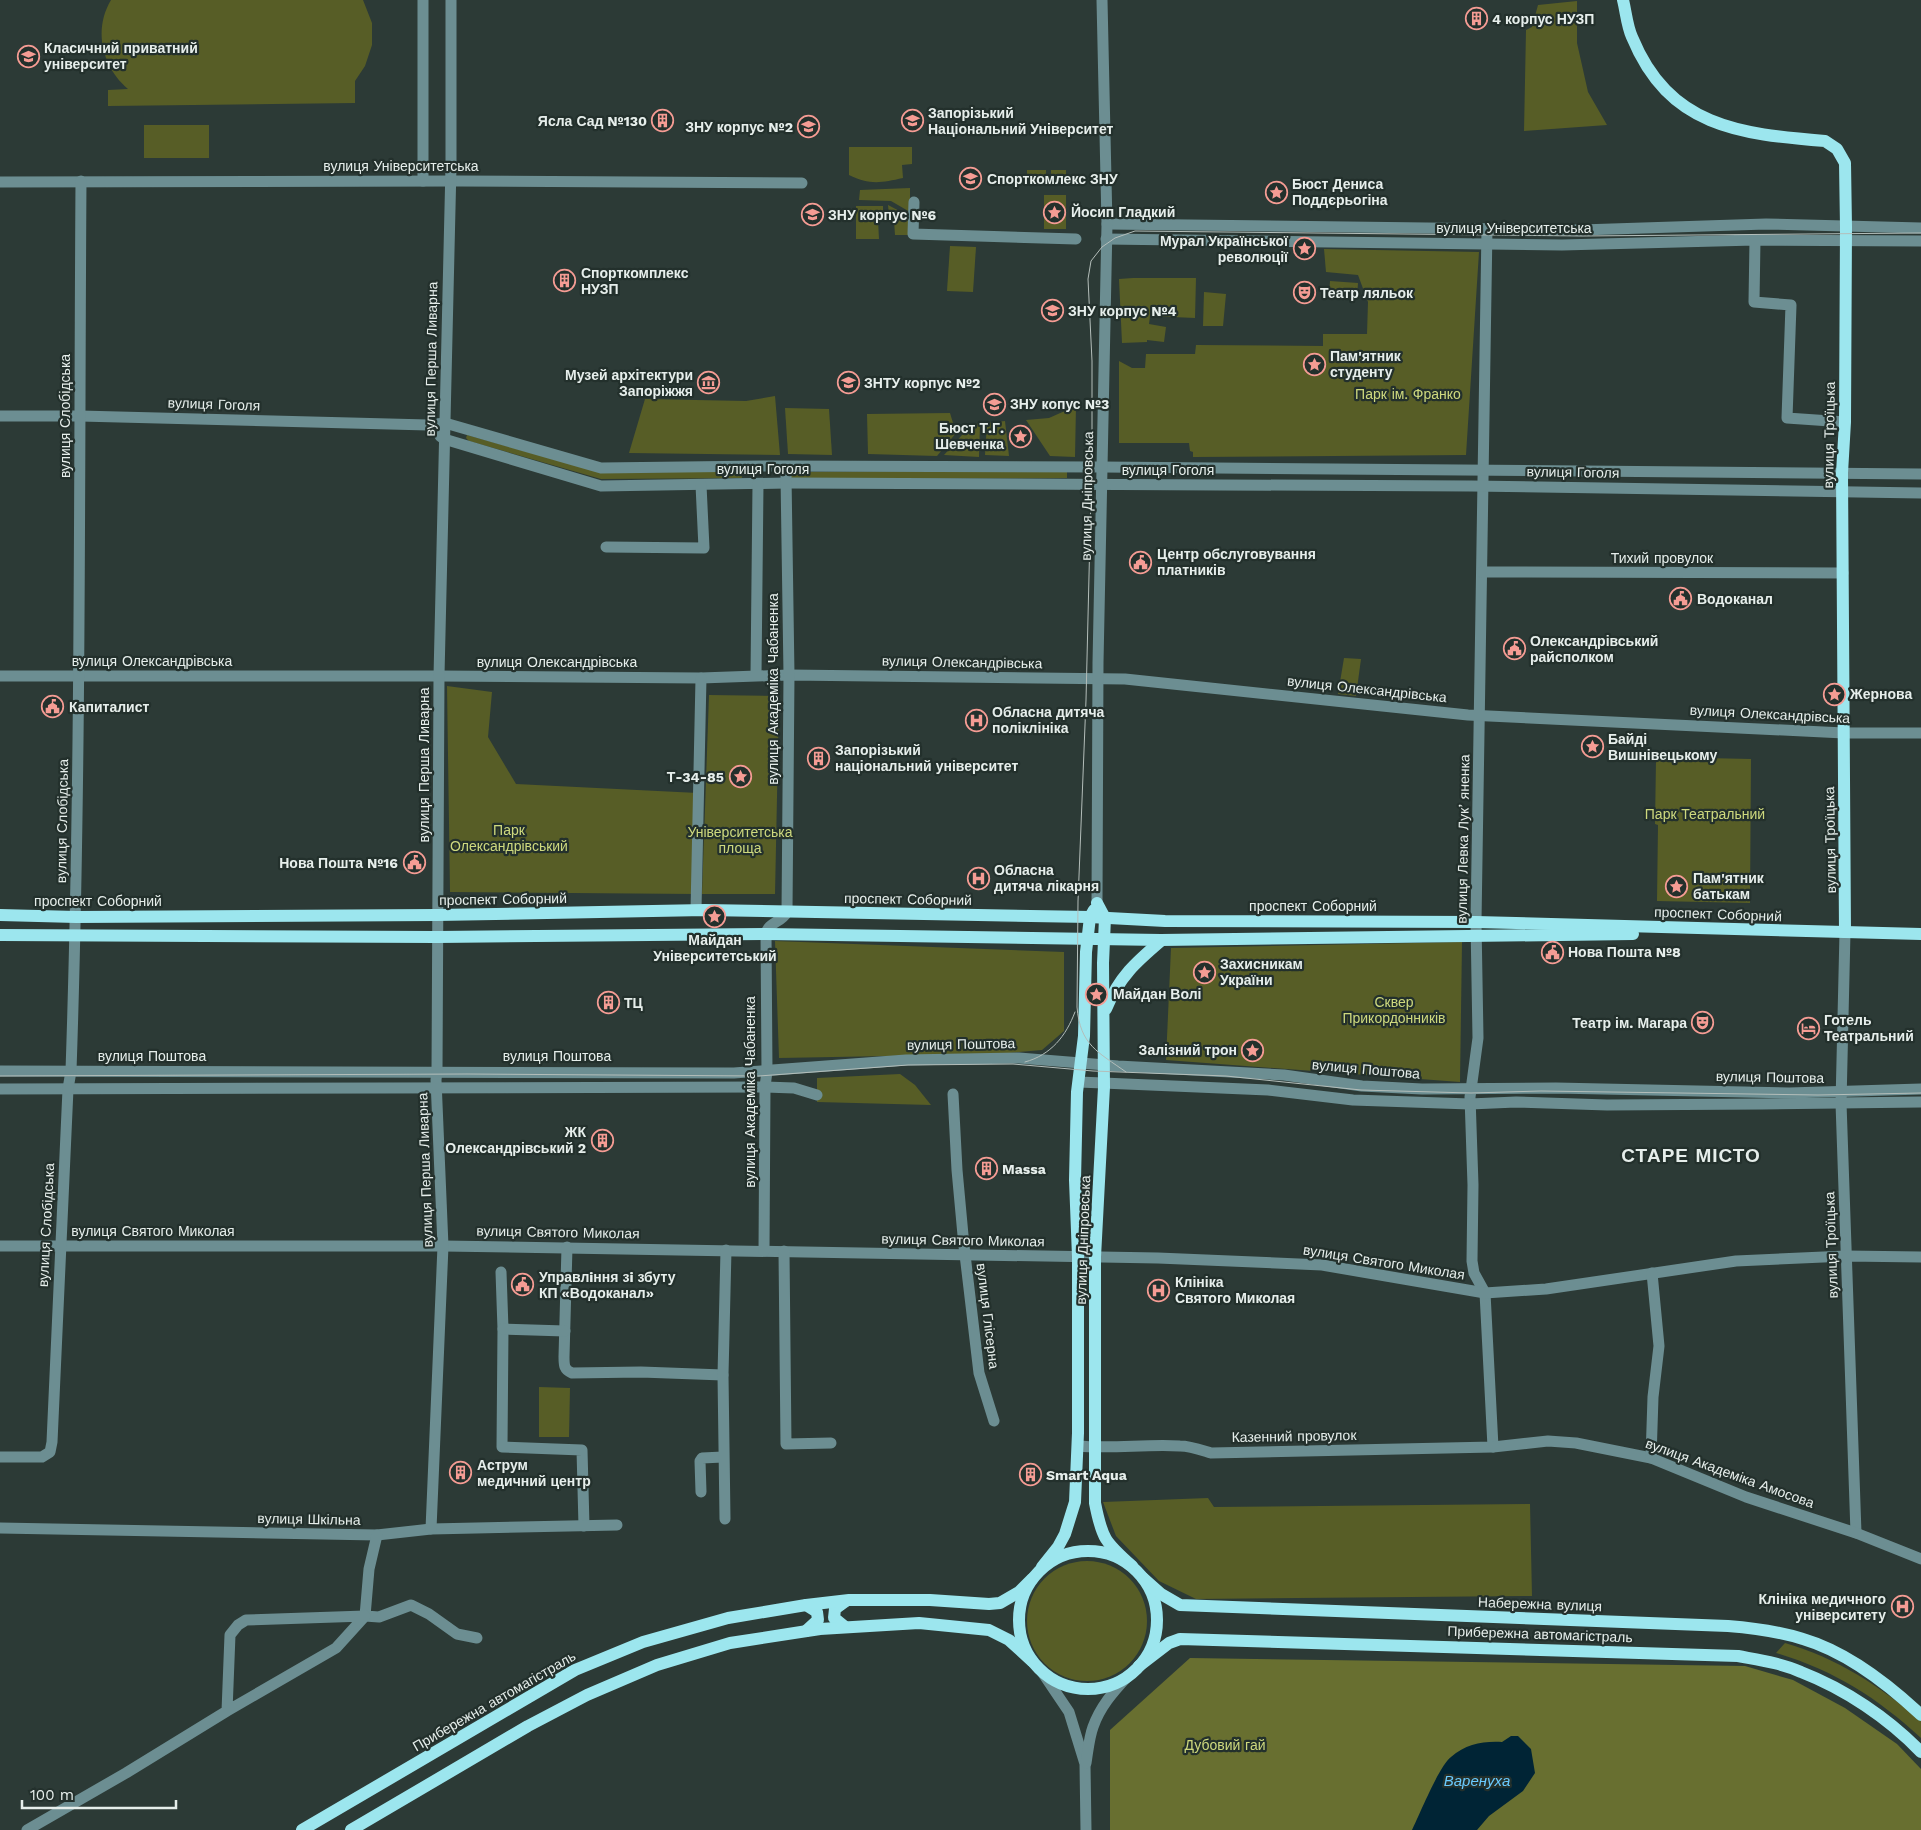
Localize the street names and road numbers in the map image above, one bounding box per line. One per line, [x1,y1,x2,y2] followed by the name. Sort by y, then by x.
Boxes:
[323,158,479,174] street label: вулиця Університетська
[1436,220,1592,236] street label: вулиця Університетська
[422,281,440,437] street label: вулиця Перша Ливарна
[57,354,73,478] street label: вулиця Слобідська
[1820,381,1838,489] street label: вулиця Троїцька
[167,394,261,414] street label: вулиця Гоголя
[1078,431,1096,561] street label: вулиця Дніпровська
[717,461,809,477] street label: вулиця Гоголя
[1122,462,1214,478] street label: вулиця Гоголя
[1527,463,1619,481] street label: вулиця Гоголя
[1611,550,1714,566] street label: Тихий провулок
[765,593,781,785] street label: вулиця Академіка Чабаненка
[72,653,232,669] street label: вулиця Олександрівська
[882,653,1043,671] street label: вулиця Олександрівська
[477,654,637,670] street label: вулиця Олександрівська
[1286,673,1448,705] street label: вулиця Олександрівська
[416,687,432,843] street label: вулиця Перша Ливарна
[1689,702,1851,726] street label: вулиця Олександрівська
[1454,754,1472,924] street label: вулиця Левка Лукʼяненка
[53,759,71,883] street label: вулиця Слобідська
[1821,786,1839,894] street label: вулиця Троїцька
[439,890,567,908] street label: проспект Соборний
[844,890,972,908] street label: проспект Соборний
[34,893,162,909] street label: проспект Соборний
[1249,898,1377,914] street label: проспект Соборний
[1654,904,1782,924] street label: проспект Соборний
[742,996,758,1188] street label: вулиця Академіка Чабаненка
[907,1035,1016,1053] street label: вулиця Поштова
[98,1048,206,1064] street label: вулиця Поштова
[503,1048,611,1064] street label: вулиця Поштова
[1311,1056,1421,1082] street label: вулиця Поштова
[1716,1068,1825,1086] street label: вулиця Поштова
[414,1092,436,1248] street label: вулиця Перша Ливарна
[35,1162,57,1287] street label: вулиця Слобідська
[1073,1175,1093,1305] street label: вулиця Дніпровська
[1821,1191,1841,1299] street label: вулиця Троїцька
[71,1223,235,1239] street label: вулиця Святого Миколая
[476,1223,640,1241] street label: вулиця Святого Миколая
[881,1231,1045,1249] street label: вулиця Святого Миколая
[1302,1241,1466,1283] street label: вулиця Святого Миколая
[974,1262,1002,1370] street label: вулиця Глісерна
[1231,1427,1357,1445] street label: Казенний провулок
[1644,1435,1817,1511] street label: вулиця Академіка Амосова
[257,1510,361,1528] street label: вулиця Шкільна
[1478,1594,1602,1614] street label: Набережна вулиця
[1447,1623,1633,1645] street label: Прибережна автомагістраль
[410,1648,578,1754] street label: Прибережна автомагістраль

